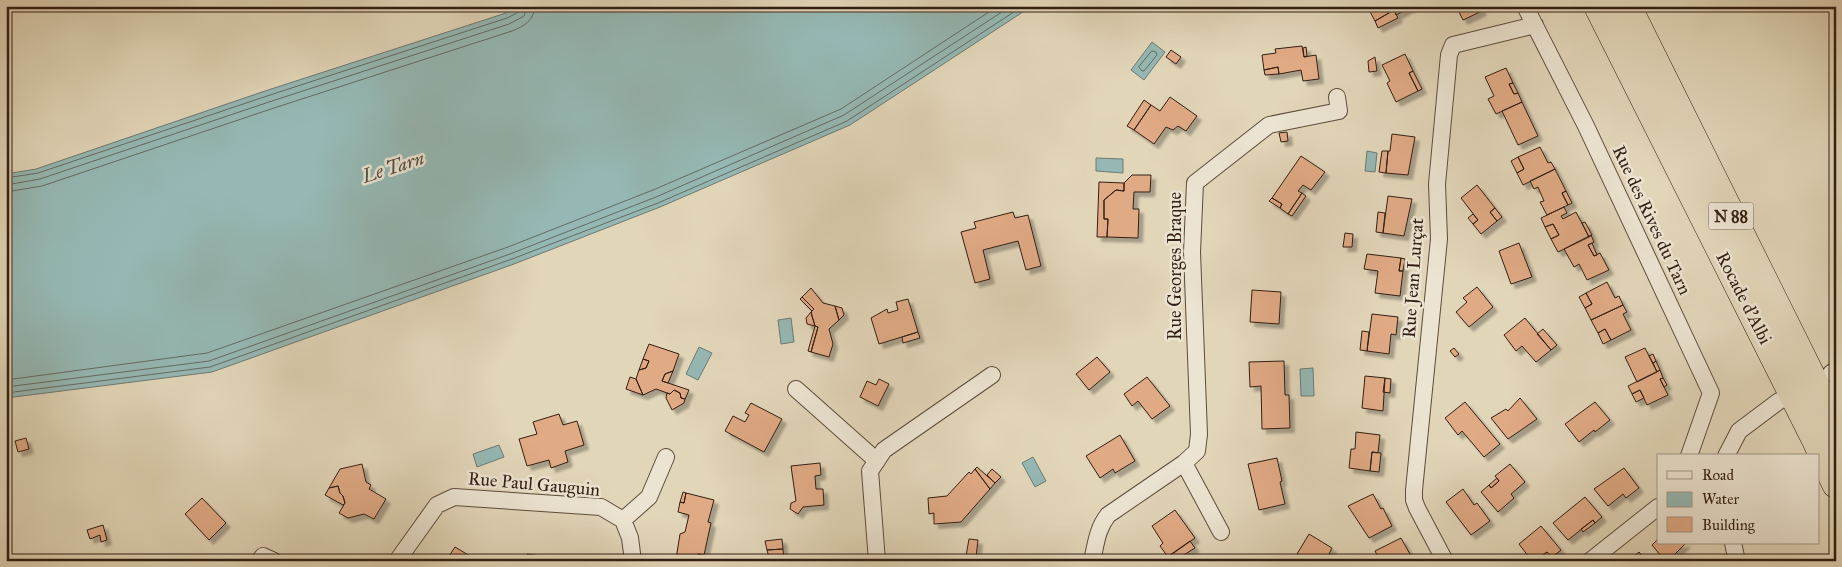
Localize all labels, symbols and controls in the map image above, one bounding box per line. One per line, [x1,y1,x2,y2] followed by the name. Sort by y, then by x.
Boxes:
[1608,142,1696,298] street label: Rue des Rives du Tarn
[358,146,427,188] water label: Le Tarn
[1164,192,1187,340] street label: Rue Georges Braque
[1708,202,1754,230] road number: N 88
[1398,217,1429,339] street label: Rue Jean Lurçat
[1711,248,1777,348] street label: Rocade d'Albi
[1657,454,1820,544] legend
[1702,466,1734,484] text: Road
[467,467,601,502] street label: Rue Paul Gauguin
[1702,490,1739,508] text: Water
[1702,516,1756,534] text: Building

